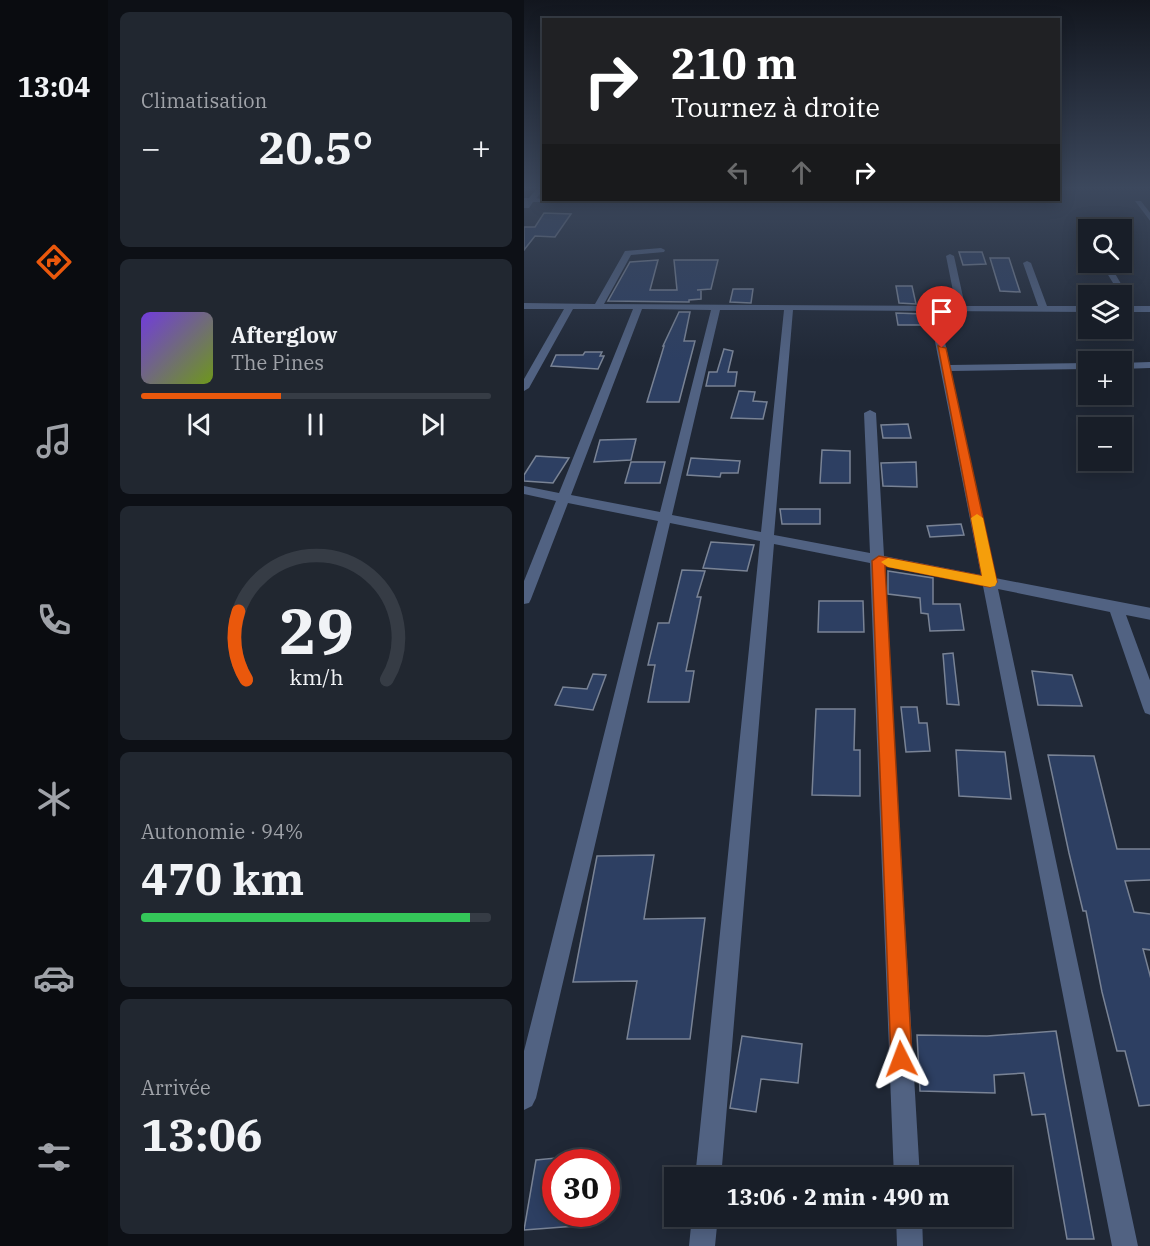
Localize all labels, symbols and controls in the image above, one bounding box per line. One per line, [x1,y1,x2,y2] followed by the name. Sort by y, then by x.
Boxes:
[671,36,797,91] text: 210 m
[572,42,650,120] icon: right
[18,69,90,104] text: 13:04
[141,87,267,114] text: Climatisation
[671,89,880,124] text: Tournez à droite
[259,118,373,176] text: 20.5°
[141,126,161,169] text: −
[471,126,491,169] text: +
[722,156,755,189] icon: left
[785,156,818,189] icon: ahead
[848,156,881,189] icon: right
[1078,219,1132,471] map controls
[1078,219,1132,273] button: search
[33,241,75,283] icon: directions
[1078,285,1132,339] button: layers
[916,286,967,348] pin
[925,295,958,328] icon: arrive
[231,320,338,349] text: Afterglow
[231,349,324,376] text: The Pines
[1078,351,1132,405] button: +
[183,408,216,441] icon: previous
[299,408,332,441] icon: pause
[416,408,449,441] icon: next
[1078,417,1132,471] button: −
[33,420,75,462] icon: music
[279,590,353,671] text: 29
[33,599,75,641] icon: phone
[289,663,343,691] text: km/h
[33,778,75,820] icon: climate
[141,818,303,845] text: Autonomie · 94%
[141,849,304,907] text: 470 km
[33,957,75,999] icon: car
[869,1027,933,1091] position arrow
[141,1074,211,1101] text: Arrivée
[141,1105,263,1163] text: 13:06
[33,1136,75,1178] icon: filters
[542,1149,620,1227] speed limit sign: 30
[726,1182,950,1211] text: 13:06 · 2 min · 490 m

